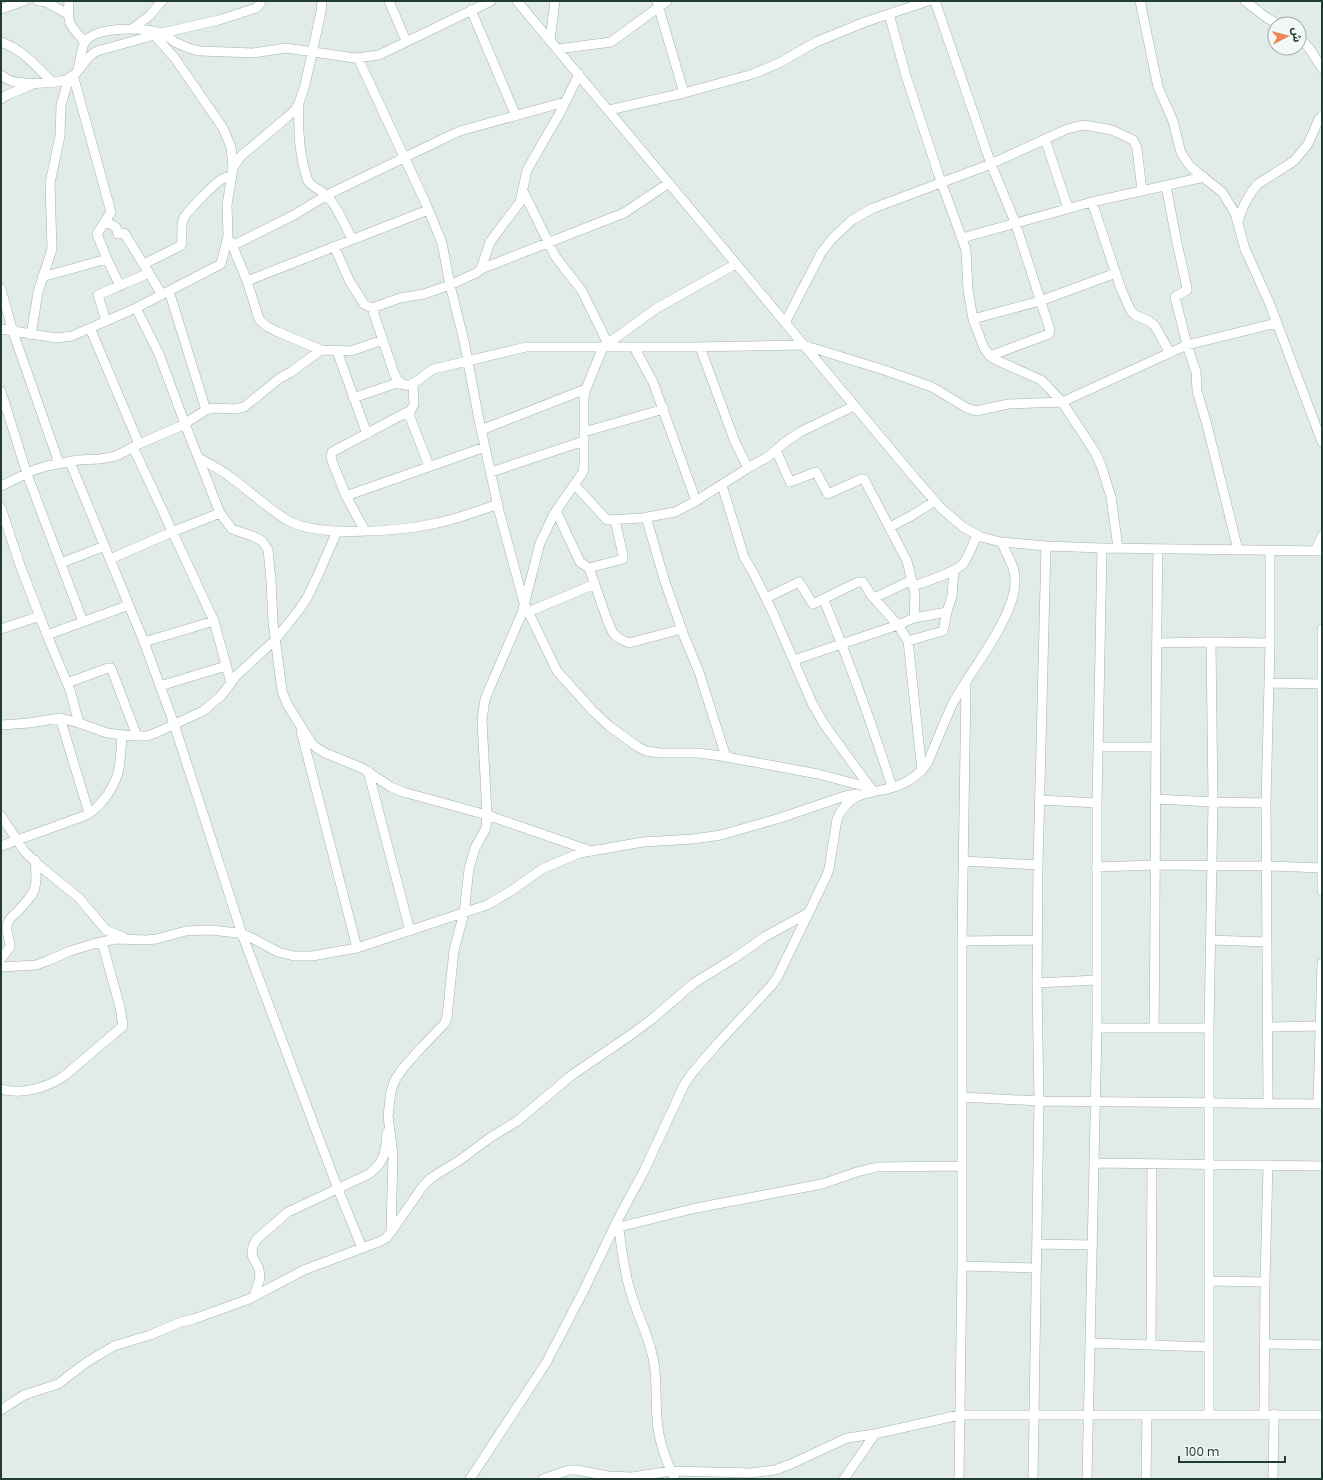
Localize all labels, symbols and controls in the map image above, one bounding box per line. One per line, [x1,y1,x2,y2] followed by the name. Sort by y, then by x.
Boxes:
[1267,16,1307,56] north arrow
[1288,26,1306,43] text: ش
[1179,1438,1285,1464] scale bar
[1185,1443,1219,1460] text: 100 m

